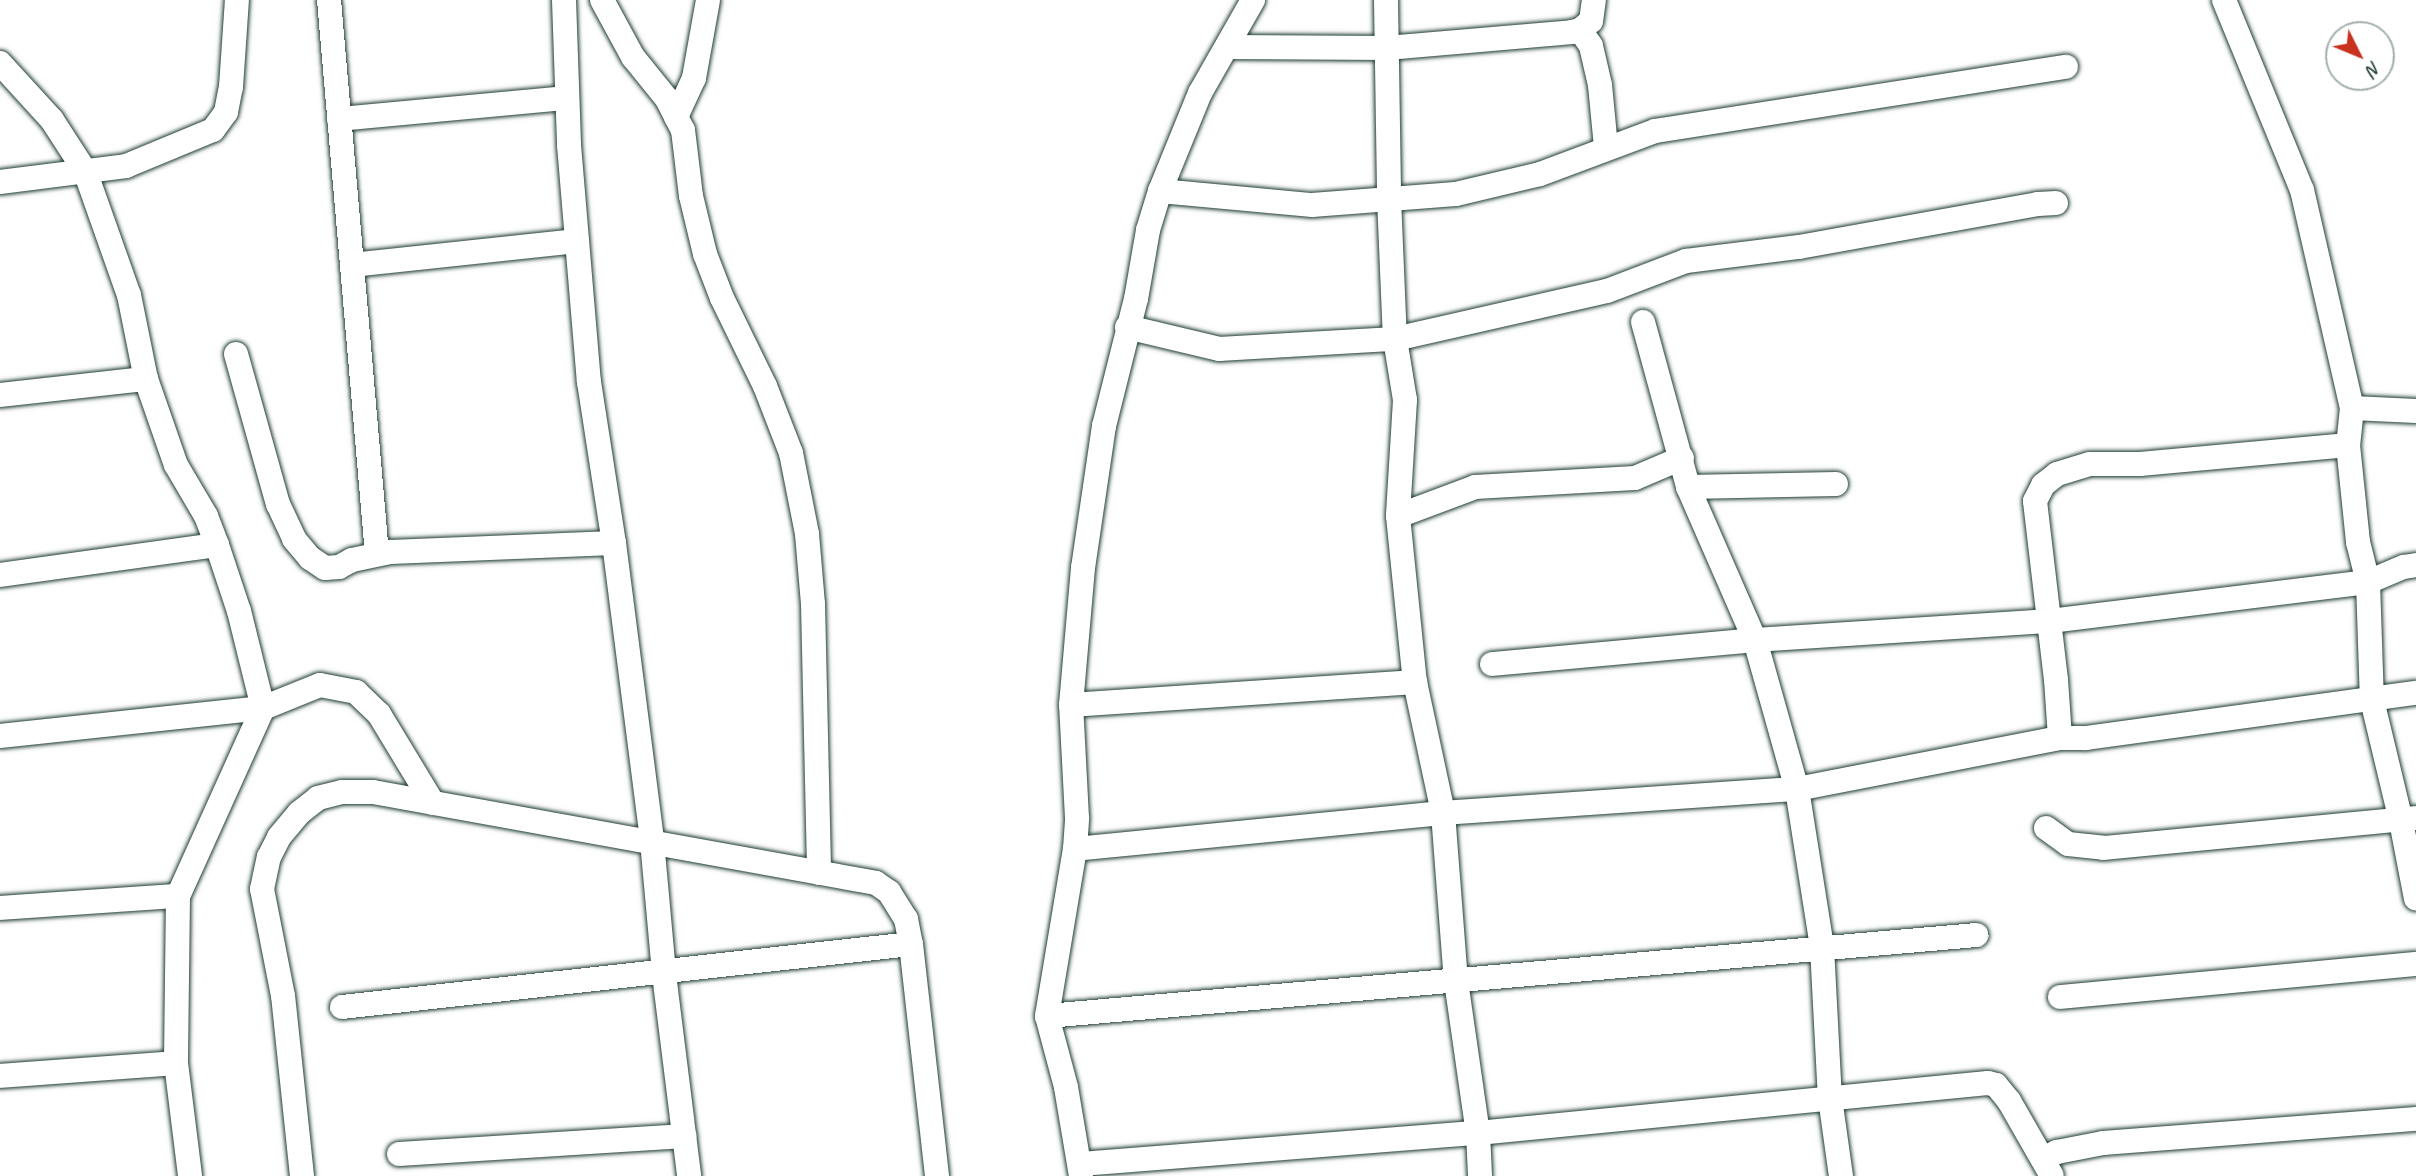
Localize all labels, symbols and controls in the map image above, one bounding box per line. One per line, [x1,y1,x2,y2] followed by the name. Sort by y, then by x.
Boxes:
[2325,21,2395,91] north arrow
[2361,56,2387,81] text: N

